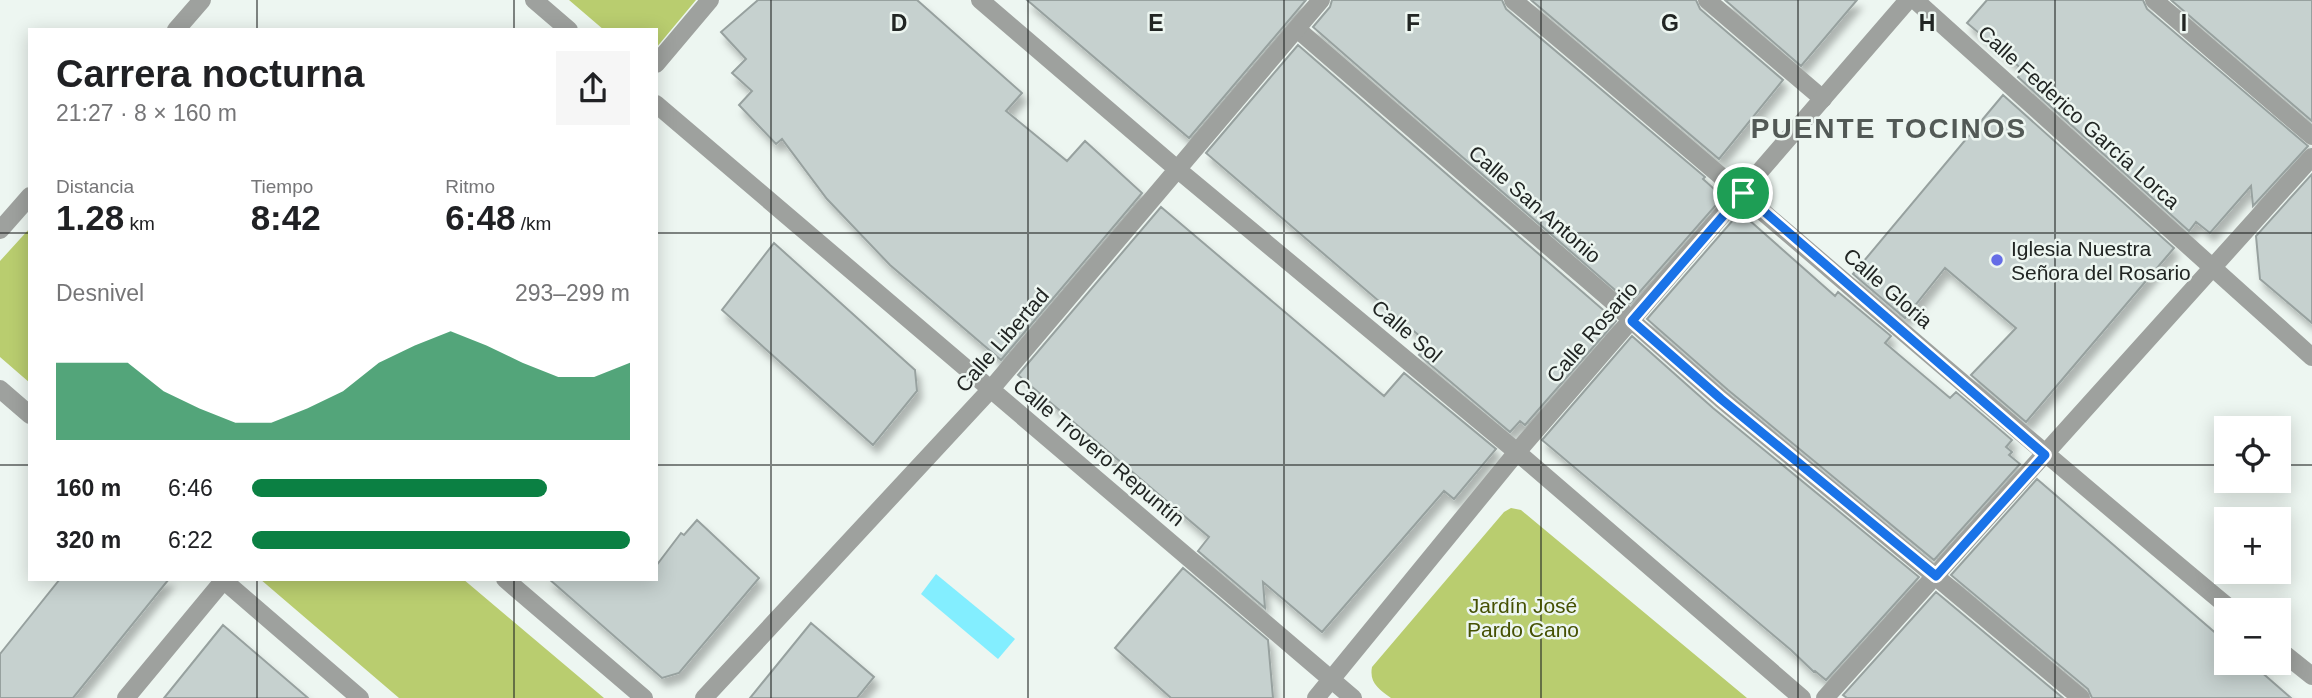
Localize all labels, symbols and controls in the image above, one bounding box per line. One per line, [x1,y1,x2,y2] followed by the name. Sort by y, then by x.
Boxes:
[891,10,907,36] text: D
[1148,10,1164,36] text: E
[1406,10,1420,36] text: F
[1661,10,1679,36] text: G
[1919,10,1935,36] text: H
[2181,10,2187,36] text: I
[1974,21,2185,214] street label: Calle Federico García Lorca
[556,51,630,125] button: share
[56,53,364,95] text: Carrera nocturna
[56,100,237,126] text: 21:27 · 8 × 160 m
[1751,113,2027,144] district label: PUENTE TOCINOS
[1464,141,1606,267] street label: Calle San Antonio
[1713,163,1773,223] pin
[1724,174,1762,212] icon: arrive
[56,176,134,197] text: Distancia
[251,176,313,197] text: Tiempo
[445,176,495,197] text: Ritmo
[56,198,124,237] text: 1.28
[251,198,321,237] text: 8:42
[445,198,515,237] text: 6:48
[124,213,155,234] text: km
[515,213,551,234] text: /km
[2011,237,2191,284] place label: Iglesia Nuestra Señora del Rosario
[1839,243,1937,333] street label: Calle Gloria
[1989,252,2005,268] marker: Iglesia Nuestra Señora del Rosario
[1542,277,1642,387] street label: Calle Rosario
[56,280,144,306] text: Desnivel
[515,280,630,306] text: 293–299 m
[951,284,1053,396] street label: Calle Libertad
[1367,295,1447,367] street label: Calle Sol
[1009,374,1189,530] street label: Calle Trovero Repuntín
[2214,416,2291,675] map controls
[2214,416,2291,493] button: locate
[56,475,121,501] text: 160 m
[168,475,213,501] text: 6:46
[2214,507,2291,584] button: +
[56,527,121,553] text: 320 m
[168,527,213,553] text: 6:22
[1467,594,1579,641] park label: Jardín José Pardo Cano
[2214,598,2291,675] button: −

